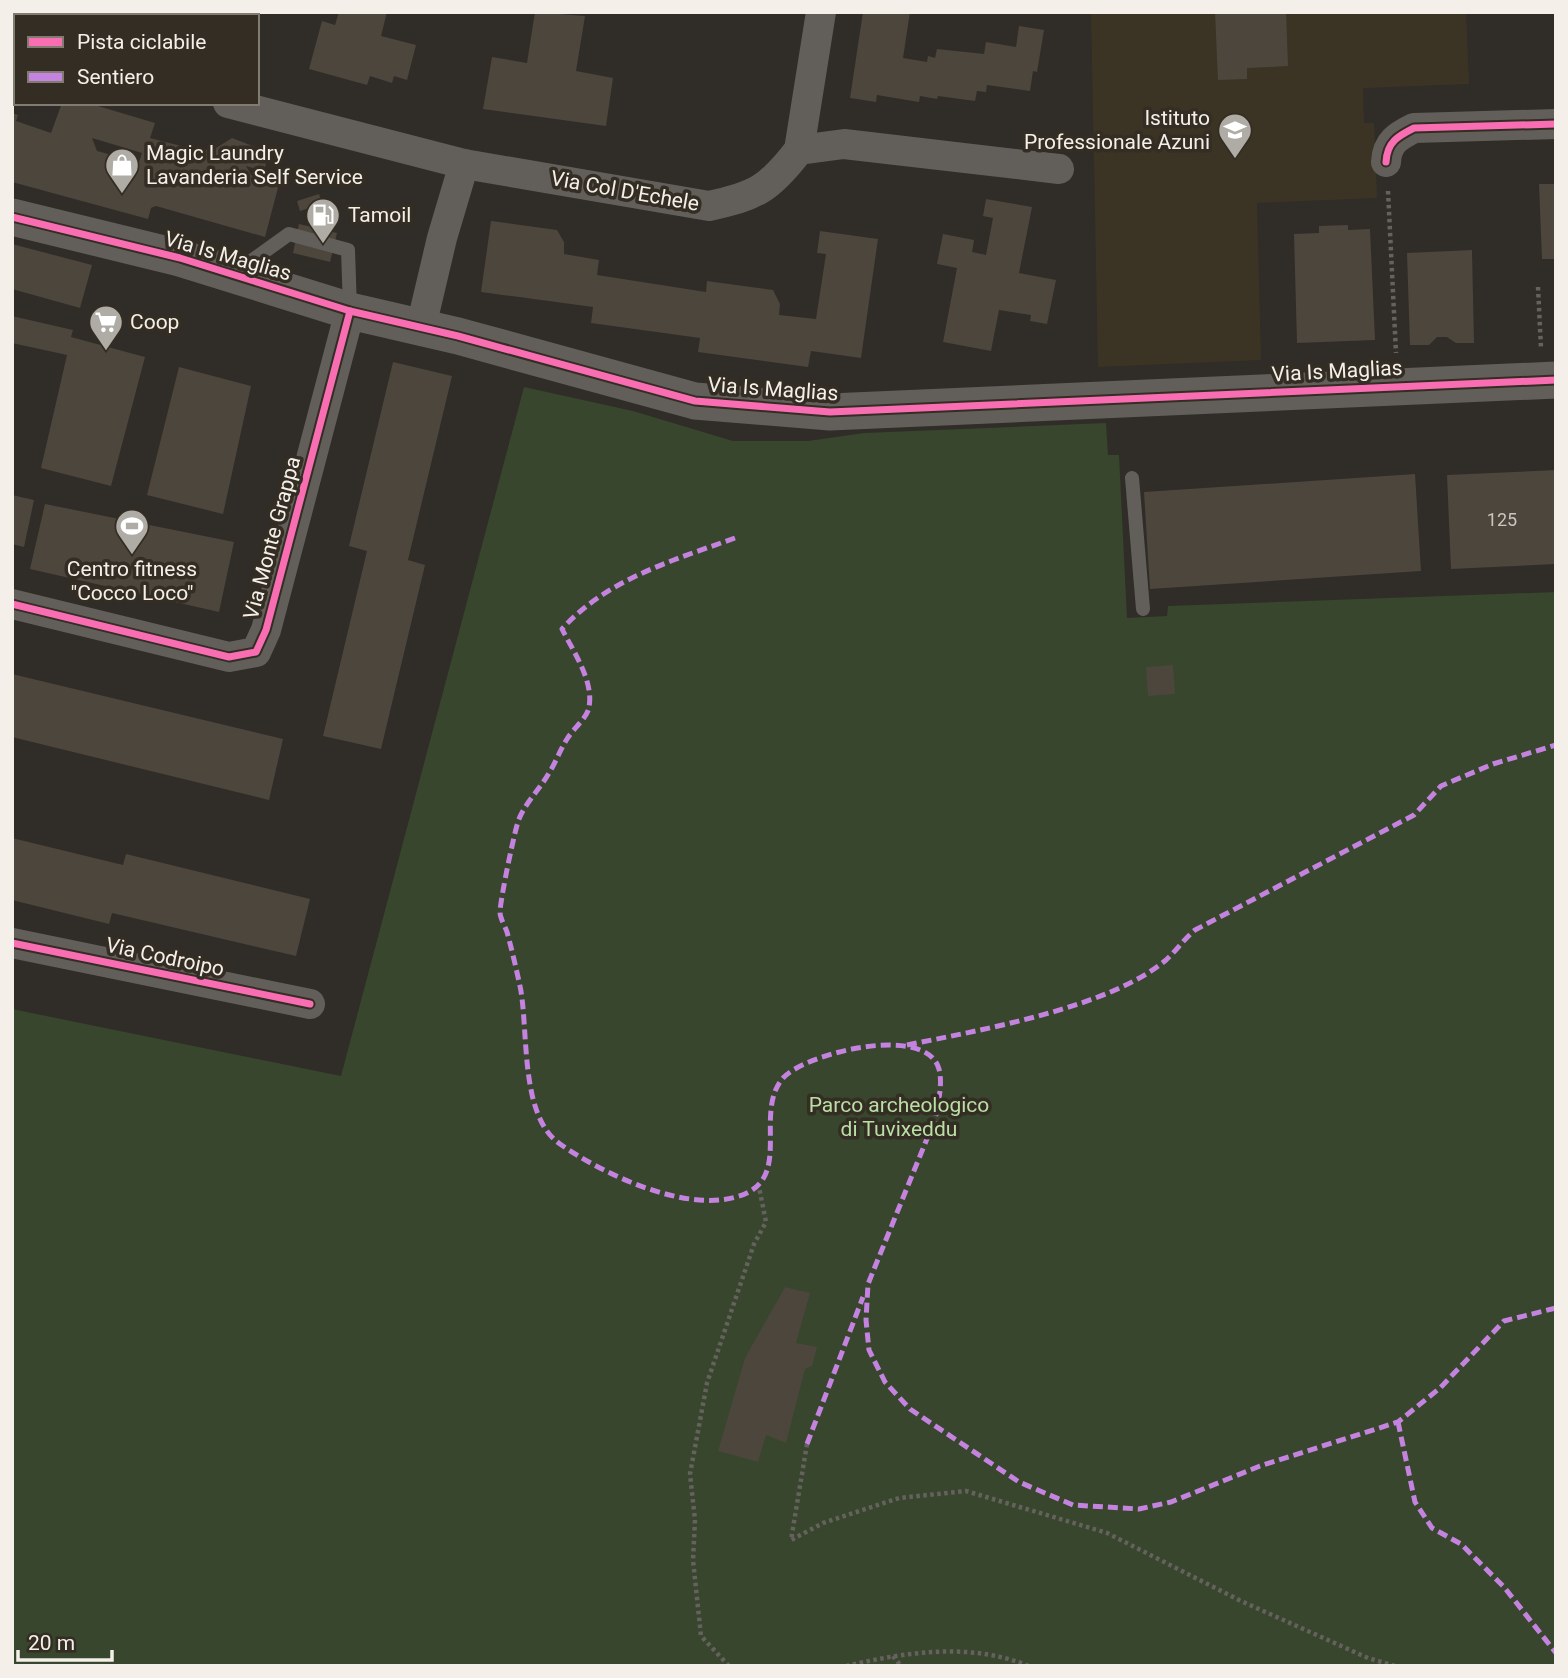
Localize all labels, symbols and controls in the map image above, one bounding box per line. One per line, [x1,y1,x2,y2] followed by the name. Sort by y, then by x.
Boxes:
[14,14,259,105] legend
[77,30,206,54] text: Pista ciclabile
[77,65,154,89] text: Sentiero
[1024,106,1210,154] place label: Istituto Professionale Azuni
[1216,111,1254,160] school or university icon: Istituto Professionale Azuni
[146,141,363,189] place label: Magic Laundry Lavanderia Self Service
[103,146,141,195] shop icon: Magic Laundry Lavanderia Self Service
[549,166,701,216] street label: Via Col D'Echele
[304,196,342,245] fuel station icon: Tamoil
[348,203,411,227] place label: Tamoil
[162,226,294,286] street label: Via Is Maglias
[87,303,125,352] supermarket icon: Coop
[130,310,179,334] place label: Coop
[1271,356,1403,386] street label: Via Is Maglias
[707,372,839,406] street label: Via Is Maglias
[239,454,305,622] street label: Via Monte Grappa
[113,507,151,556] sports icon: Centro fitness "Cocco Loco"
[1487,509,1517,530] house number: 125
[67,557,197,605] place label: Centro fitness "Cocco Loco"
[104,933,226,981] street label: Via Codroipo
[809,1093,989,1141] park label: Parco archeologico di Tuvixeddu
[18,1618,112,1662] scale bar
[28,1631,75,1655] text: 20 m

